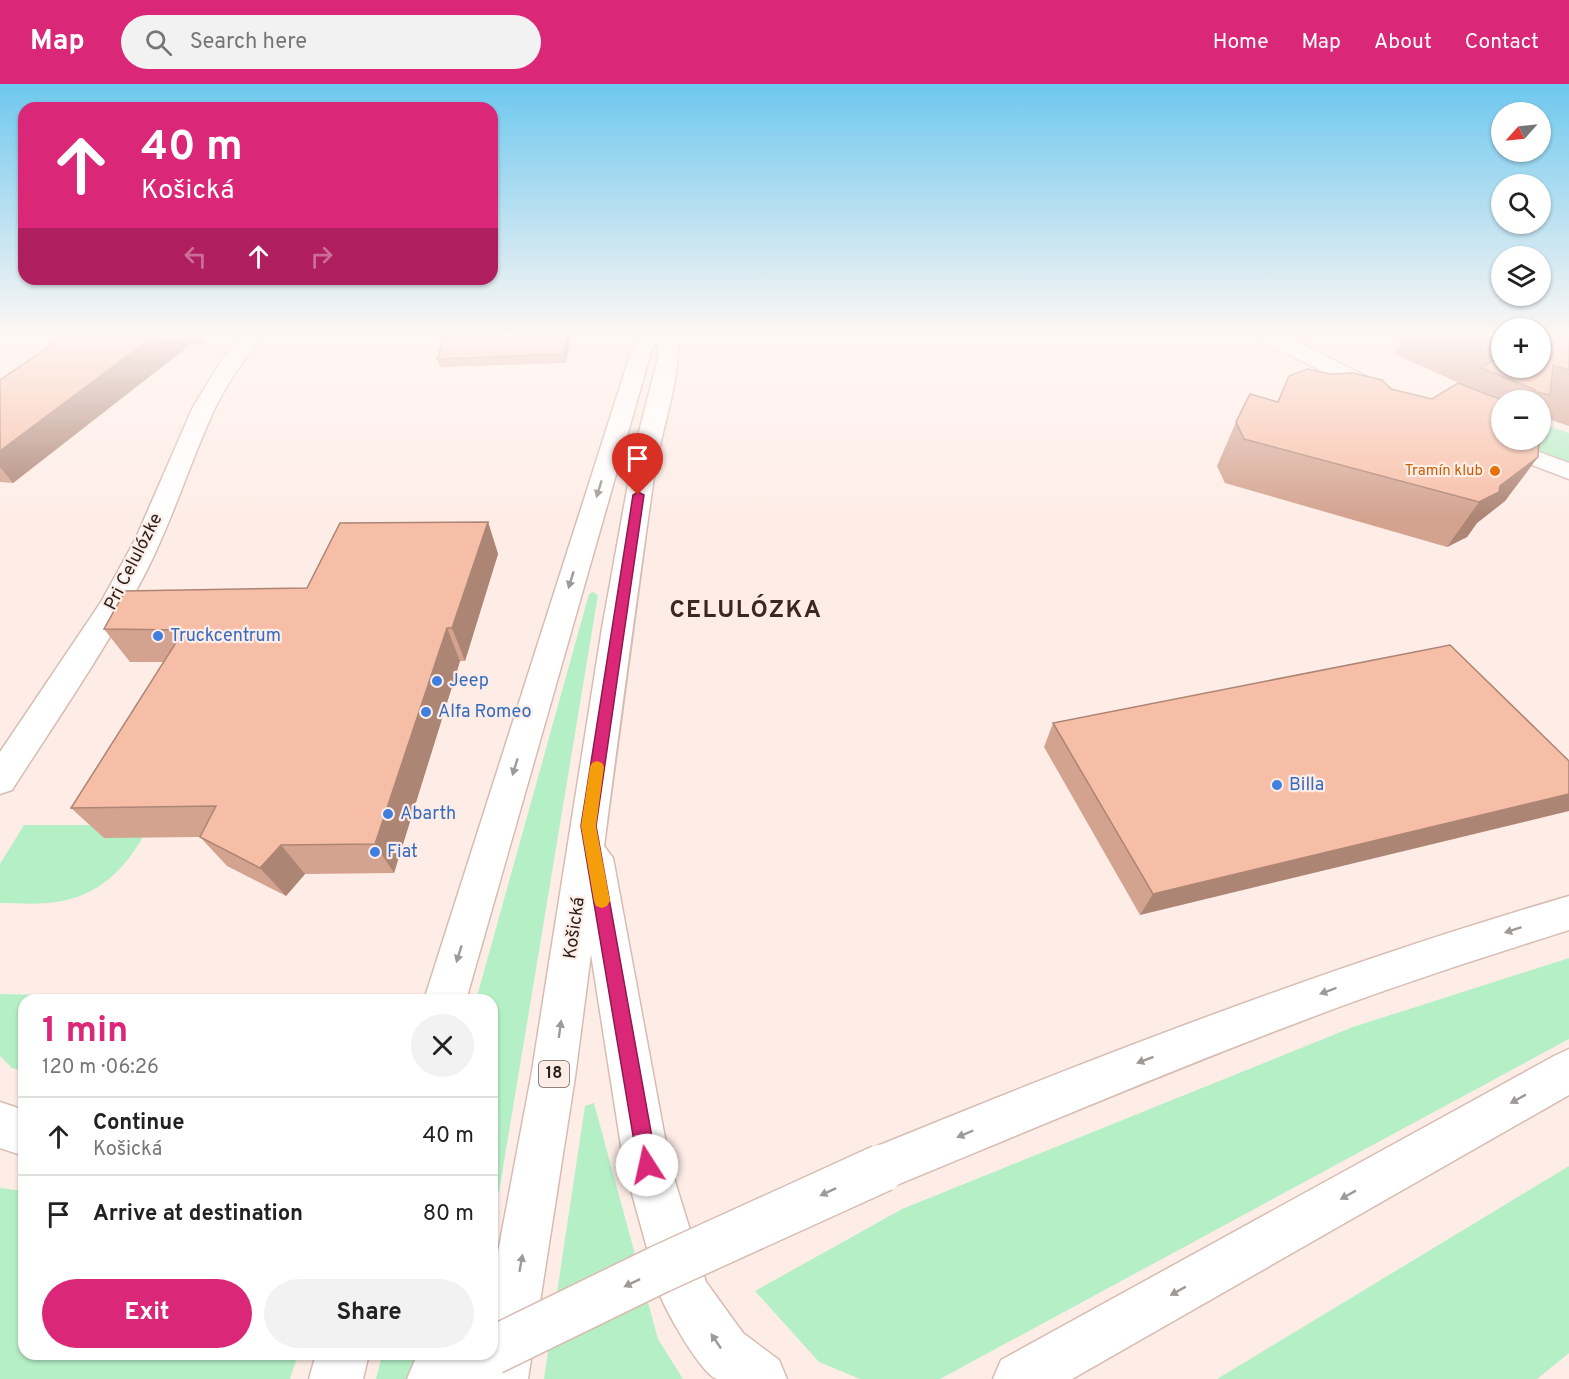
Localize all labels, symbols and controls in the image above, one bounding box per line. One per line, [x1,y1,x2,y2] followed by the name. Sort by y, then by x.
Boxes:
[121,15,541,69] search box
[30,24,85,60] text: Map
[142,26,175,59] icon: search
[190,29,307,56] text: Search here
[1213,29,1269,56] text: Home
[1302,29,1341,56] text: Map
[1374,29,1432,56] text: About
[1465,29,1539,56] text: Contact
[1491,102,1551,162] north arrow
[1491,102,1551,450] map controls
[141,122,243,175] text: 40 m
[42,126,120,204] icon: ahead
[141,174,235,208] text: Košická
[1491,174,1551,234] button: search
[179,240,212,273] icon: left
[242,240,275,273] icon: ahead
[305,240,338,273] icon: right
[1491,246,1551,306] button: layers
[1491,318,1551,378] button: +
[1491,390,1551,450] button: −
[612,433,663,495] pin
[621,442,654,475] icon: arrive
[1405,462,1483,481] place label: Tramín klub
[1488,464,1502,478] marker: Tramín klub
[594,480,603,498] one-way arrow
[100,510,168,614] street label: Pri Celulózke
[566,571,575,589] one-way arrow
[669,594,823,626] district label: CELULÓZKA
[170,625,281,648] place label: Truckcentrum
[151,629,165,643] marker: Truckcentrum
[449,670,489,693] place label: Jeep
[430,674,444,688] marker: Jeep
[438,701,532,724] place label: Alfa Romeo
[419,705,433,719] marker: Alfa Romeo
[510,758,519,776] one-way arrow
[1289,774,1324,797] place label: Billa
[1270,778,1284,792] marker: Billa
[400,803,456,826] place label: Abarth
[381,807,395,821] marker: Abarth
[387,841,418,864] place label: Fiat
[368,845,382,859] marker: Fiat
[559,896,591,960] street label: Košická
[1504,926,1522,935] one-way arrow
[454,945,463,963] one-way arrow
[1319,987,1337,997] one-way arrow
[42,1009,128,1055] text: 1 min
[411,1014,474,1077] button: close
[556,1020,565,1039] one-way arrow
[42,1055,159,1081] text: 120 m · 06:26
[1136,1055,1154,1065] one-way arrow
[539,1061,569,1087] road number: 18
[1509,1094,1526,1104] one-way arrow
[93,1110,184,1137] text: Continue
[42,1120,75,1153] icon: ahead
[422,1123,474,1150] text: 40 m
[955,1129,973,1139] one-way arrow
[615,1133,679,1197] position arrow
[93,1137,162,1163] text: Košická
[820,1188,837,1197] one-way arrow
[1339,1190,1356,1200] one-way arrow
[42,1198,75,1231] icon: arrive
[93,1201,303,1228] text: Arrive at destination
[423,1201,474,1228] text: 80 m
[517,1253,526,1272] one-way arrow
[624,1278,641,1287] one-way arrow
[42,1279,252,1348] button: Exit
[264,1279,474,1348] button: Share
[1169,1286,1186,1296] one-way arrow
[711,1332,722,1349] one-way arrow

